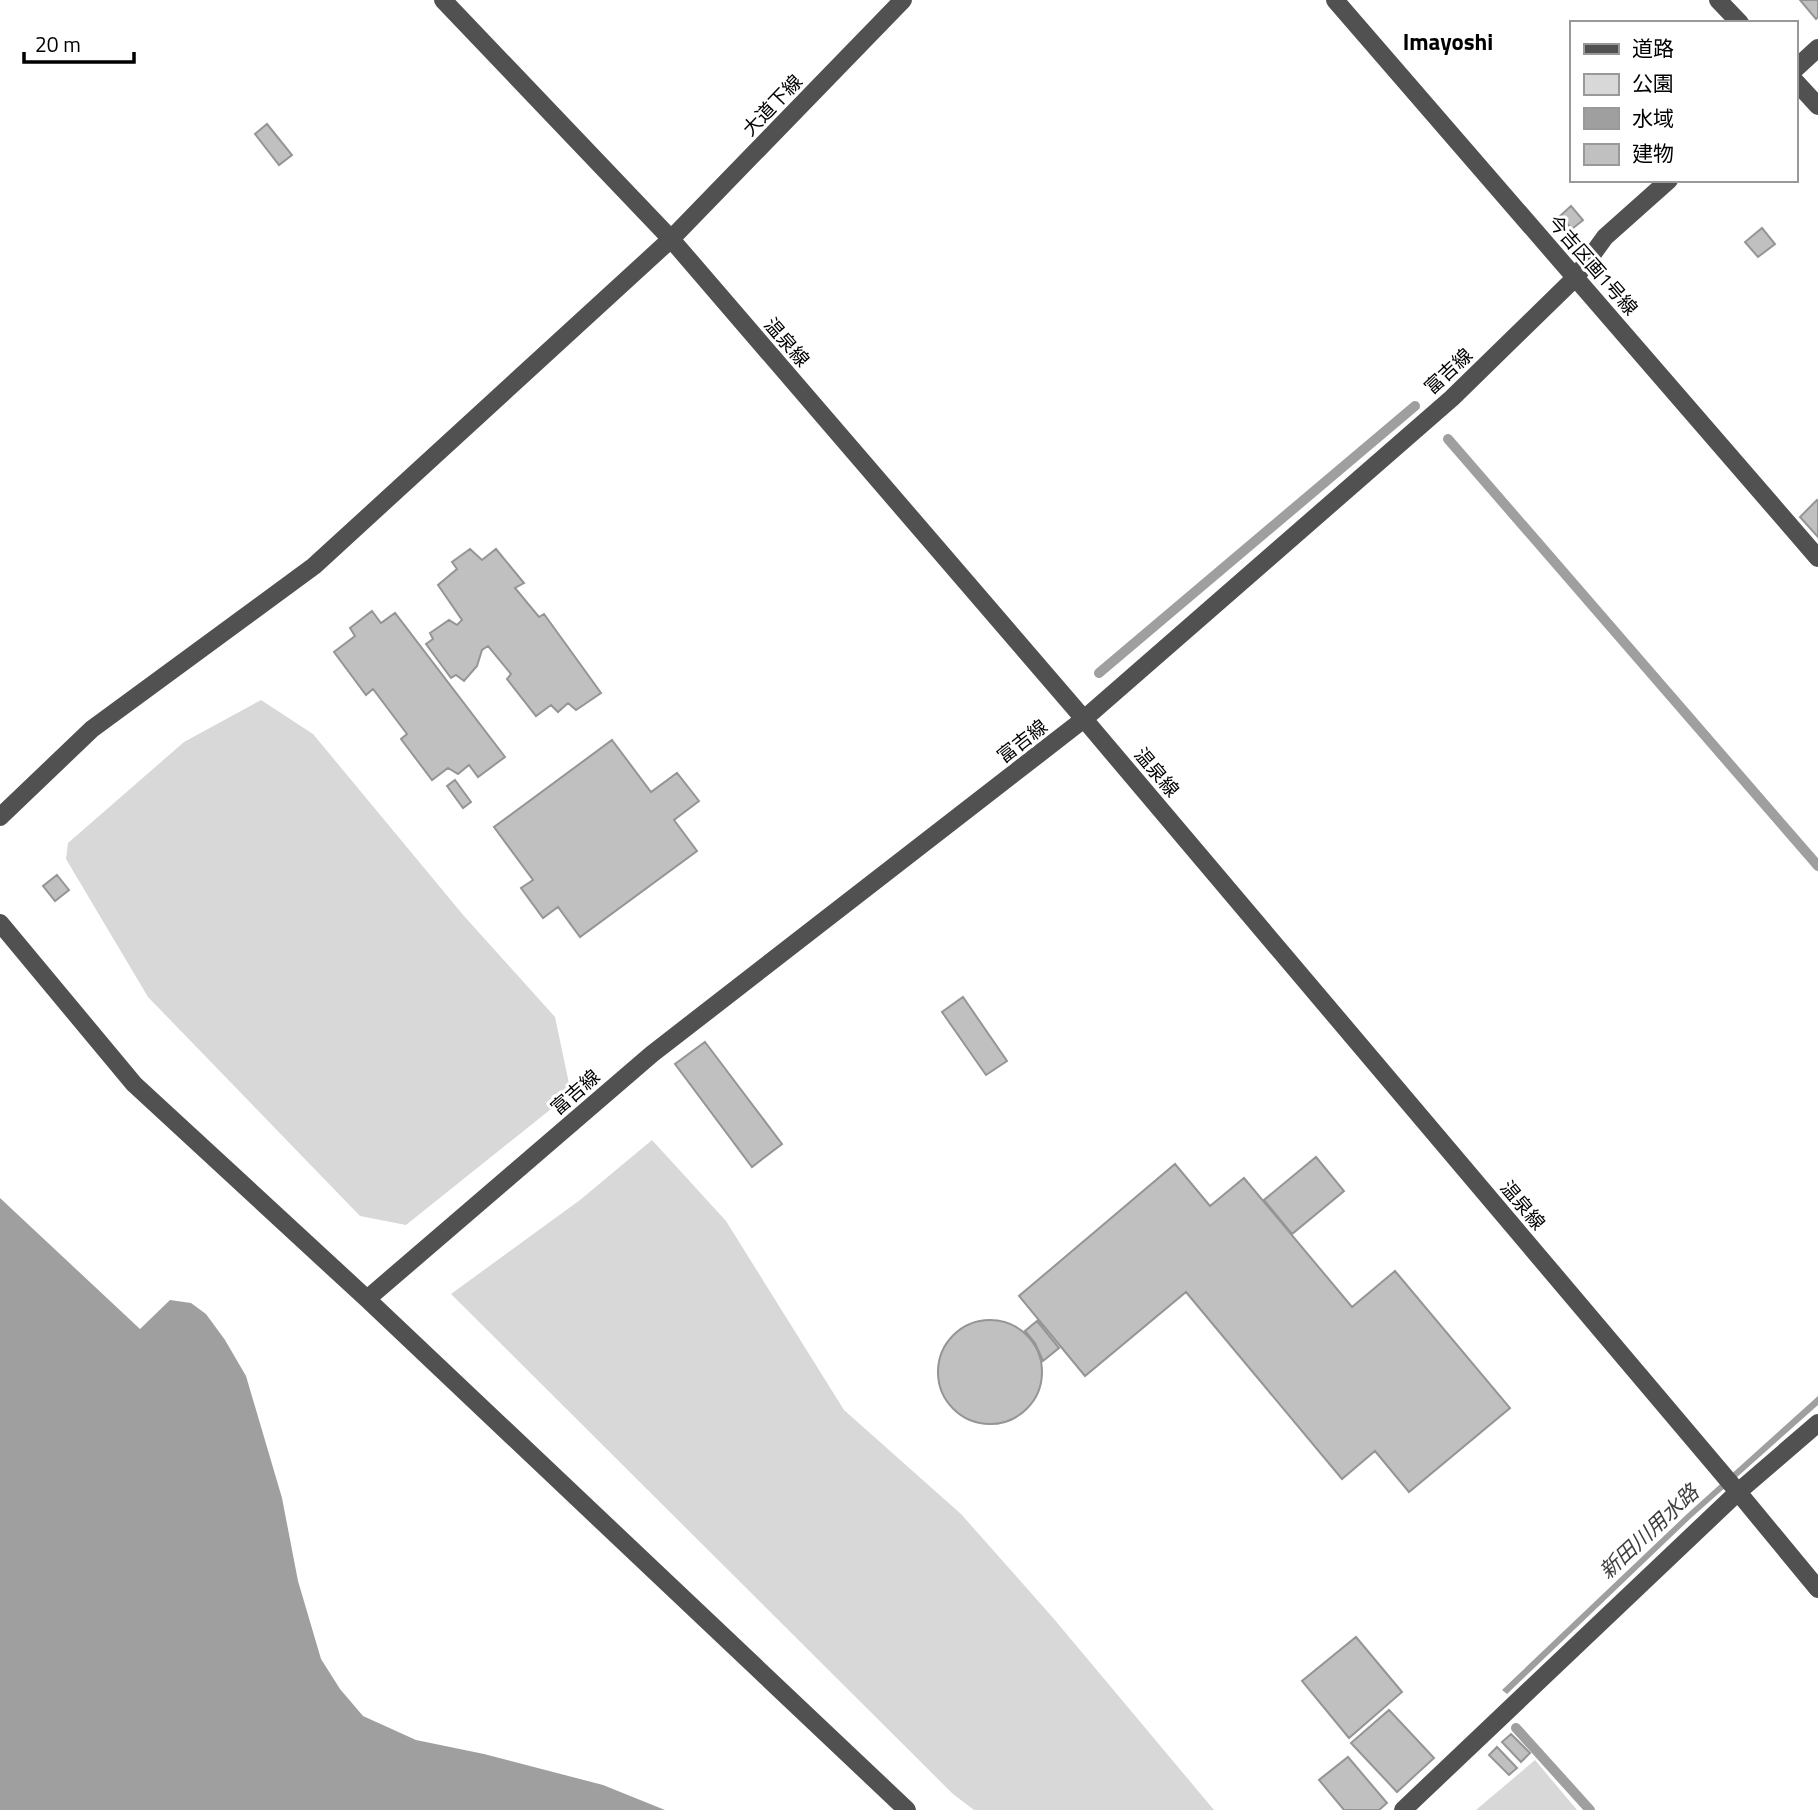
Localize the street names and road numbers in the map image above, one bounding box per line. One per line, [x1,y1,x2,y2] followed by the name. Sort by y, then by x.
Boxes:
[735,67,808,142] street label: 大道下線
[1542,208,1645,321] street label: 今吉区画1号線
[758,311,817,373] street label: 温泉線
[1417,341,1478,401] street label: 富吉線
[990,712,1053,770] street label: 富吉線
[1128,741,1187,803] street label: 温泉線
[544,1062,606,1121] street label: 富吉線
[1494,1174,1553,1236] street label: 温泉線

